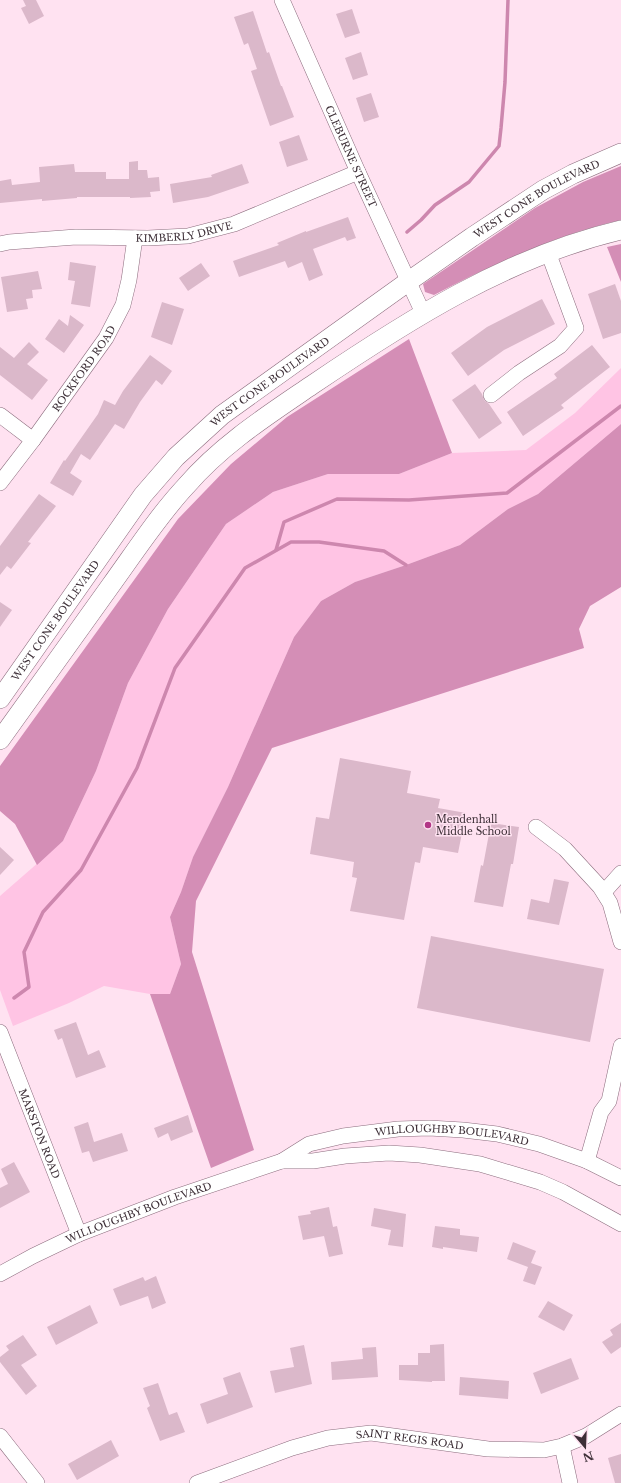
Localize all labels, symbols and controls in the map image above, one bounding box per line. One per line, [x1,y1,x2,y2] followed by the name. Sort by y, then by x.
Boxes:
[322,103,379,210] street label: CLEBURNE STREET
[471,157,602,242] street label: WEST CONE BOULEVARD
[136,219,234,245] street label: KIMBERLY DRIVE
[50,323,118,414] street label: ROCKFORD ROAD
[207,334,332,430] street label: WEST CONE BOULEVARD
[8,558,102,684] street label: WEST CONE BOULEVARD
[436,813,511,838] place label: Mendenhall Middle School
[423,820,433,830] marker: Mendenhall Middle School
[16,1087,63,1181] street label: MARSTON ROAD
[373,1122,530,1148] street label: WILLOUGHBY BOULEVARD
[63,1179,213,1247] street label: WILLOUGHBY BOULEVARD
[355,1427,465,1453] street label: SAINT REGIS ROAD
[565,1427,605,1467] north arrow
[580,1448,595,1465] text: N

